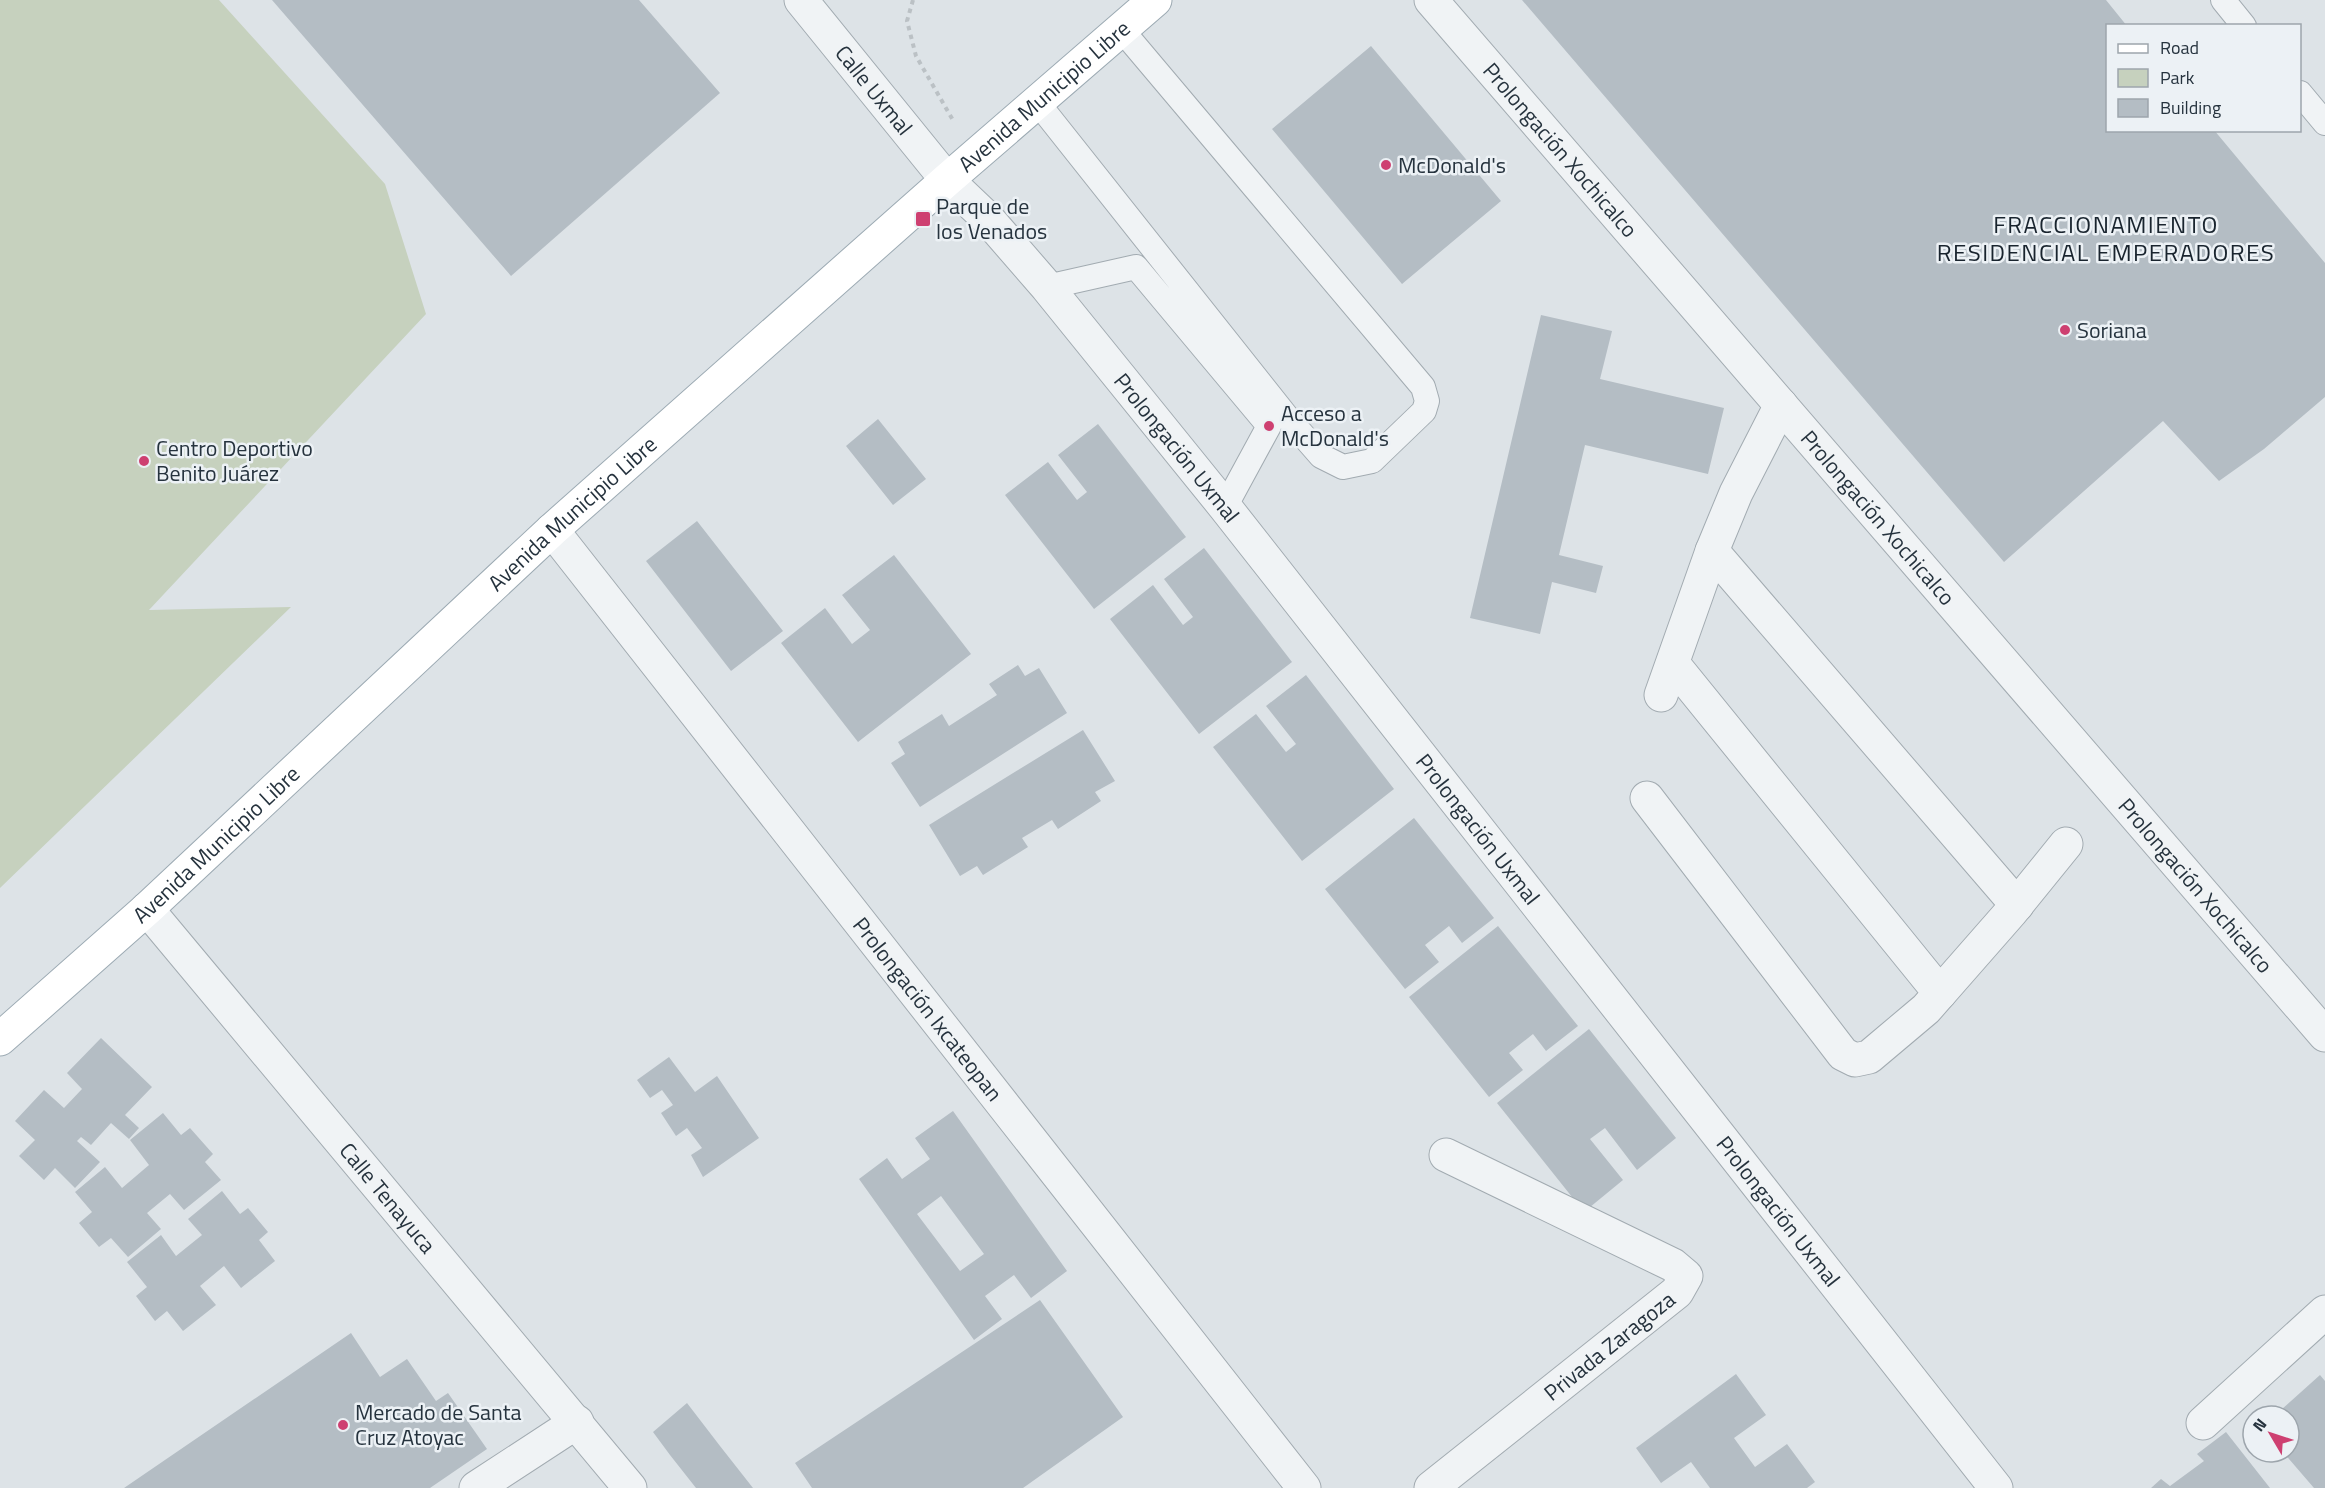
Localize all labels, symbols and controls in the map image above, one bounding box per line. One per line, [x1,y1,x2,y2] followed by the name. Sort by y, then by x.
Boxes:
[950,12,1138,180] street label: Avenida Municipio Libre
[2106,24,2301,132] legend
[2160,34,2199,61] text: Road
[827,38,921,143] street label: Calle Uxmal
[1475,55,1646,245] street label: Prolongación Xochicalco
[2160,64,2195,91] text: Park
[2160,94,2221,121] text: Building
[1398,148,1506,182] place label: McDonald's
[1379,158,1393,172] marker: McDonald's
[936,189,1047,248] place label: Parque de los Venados
[1937,206,2275,270] district label: FRACCIONAMIENTO RESIDENCIAL EMPERADORES
[914,210,932,228] marker: Parque de los Venados
[2077,313,2147,347] place label: Soriana
[2058,323,2072,337] marker: Soriana
[1106,365,1248,530] street label: Prolongación Uxmal
[1281,396,1389,455] place label: Acceso a McDonald's
[1262,419,1276,433] marker: Acceso a McDonald's
[1793,422,1964,613] street label: Prolongación Xochicalco
[480,428,664,599] street label: Avenida Municipio Libre
[156,431,313,490] place label: Centro Deportivo Benito Juárez
[137,454,151,468] marker: Centro Deportivo Benito Juárez
[1408,746,1548,912] street label: Prolongación Uxmal
[125,757,307,931] street label: Avenida Municipio Libre
[2110,790,2281,981] street label: Prolongación Xochicalco
[845,910,1011,1109] street label: Prolongación Ixcateopan
[1708,1128,1849,1294] street label: Prolongación Uxmal
[331,1135,444,1261] street label: Calle Tenayuca
[1536,1283,1682,1409] street label: Privada Zaragoza
[355,1395,522,1454] place label: Mercado de Santa Cruz Atoyac
[2241,1404,2301,1464] north arrow
[2247,1413,2272,1436] text: N
[336,1418,350,1432] marker: Mercado de Santa Cruz Atoyac

